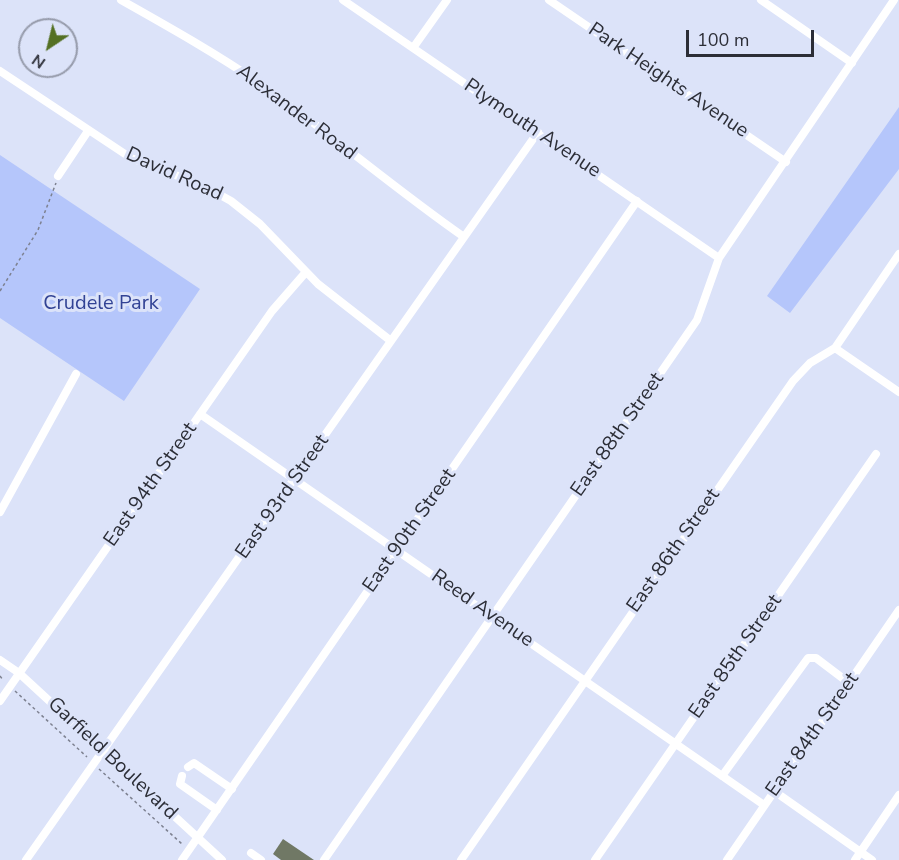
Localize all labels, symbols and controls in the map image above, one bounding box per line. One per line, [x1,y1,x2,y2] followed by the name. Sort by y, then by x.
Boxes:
[18,18,78,78] north arrow
[583,18,753,144] street label: Park Heights Avenue
[689,18,816,56] scale bar
[697,28,749,52] text: 100 m
[28,49,50,74] text: N
[231,60,361,166] street label: Alexander Road
[459,74,605,184] street label: Plymouth Avenue
[122,143,226,207] street label: David Road
[43,292,159,316] park label: Crudele Park
[566,368,670,502] street label: East 88th Street
[99,418,203,552] street label: East 94th Street
[231,430,335,564] street label: East 93rd Street
[358,464,462,598] street label: East 90th Street
[622,484,726,618] street label: East 86th Street
[426,565,538,653] street label: Reed Avenue
[684,590,788,724] street label: East 85th Street
[761,668,865,802] street label: East 84th Street
[42,693,182,825] street label: Garfield Boulevard

